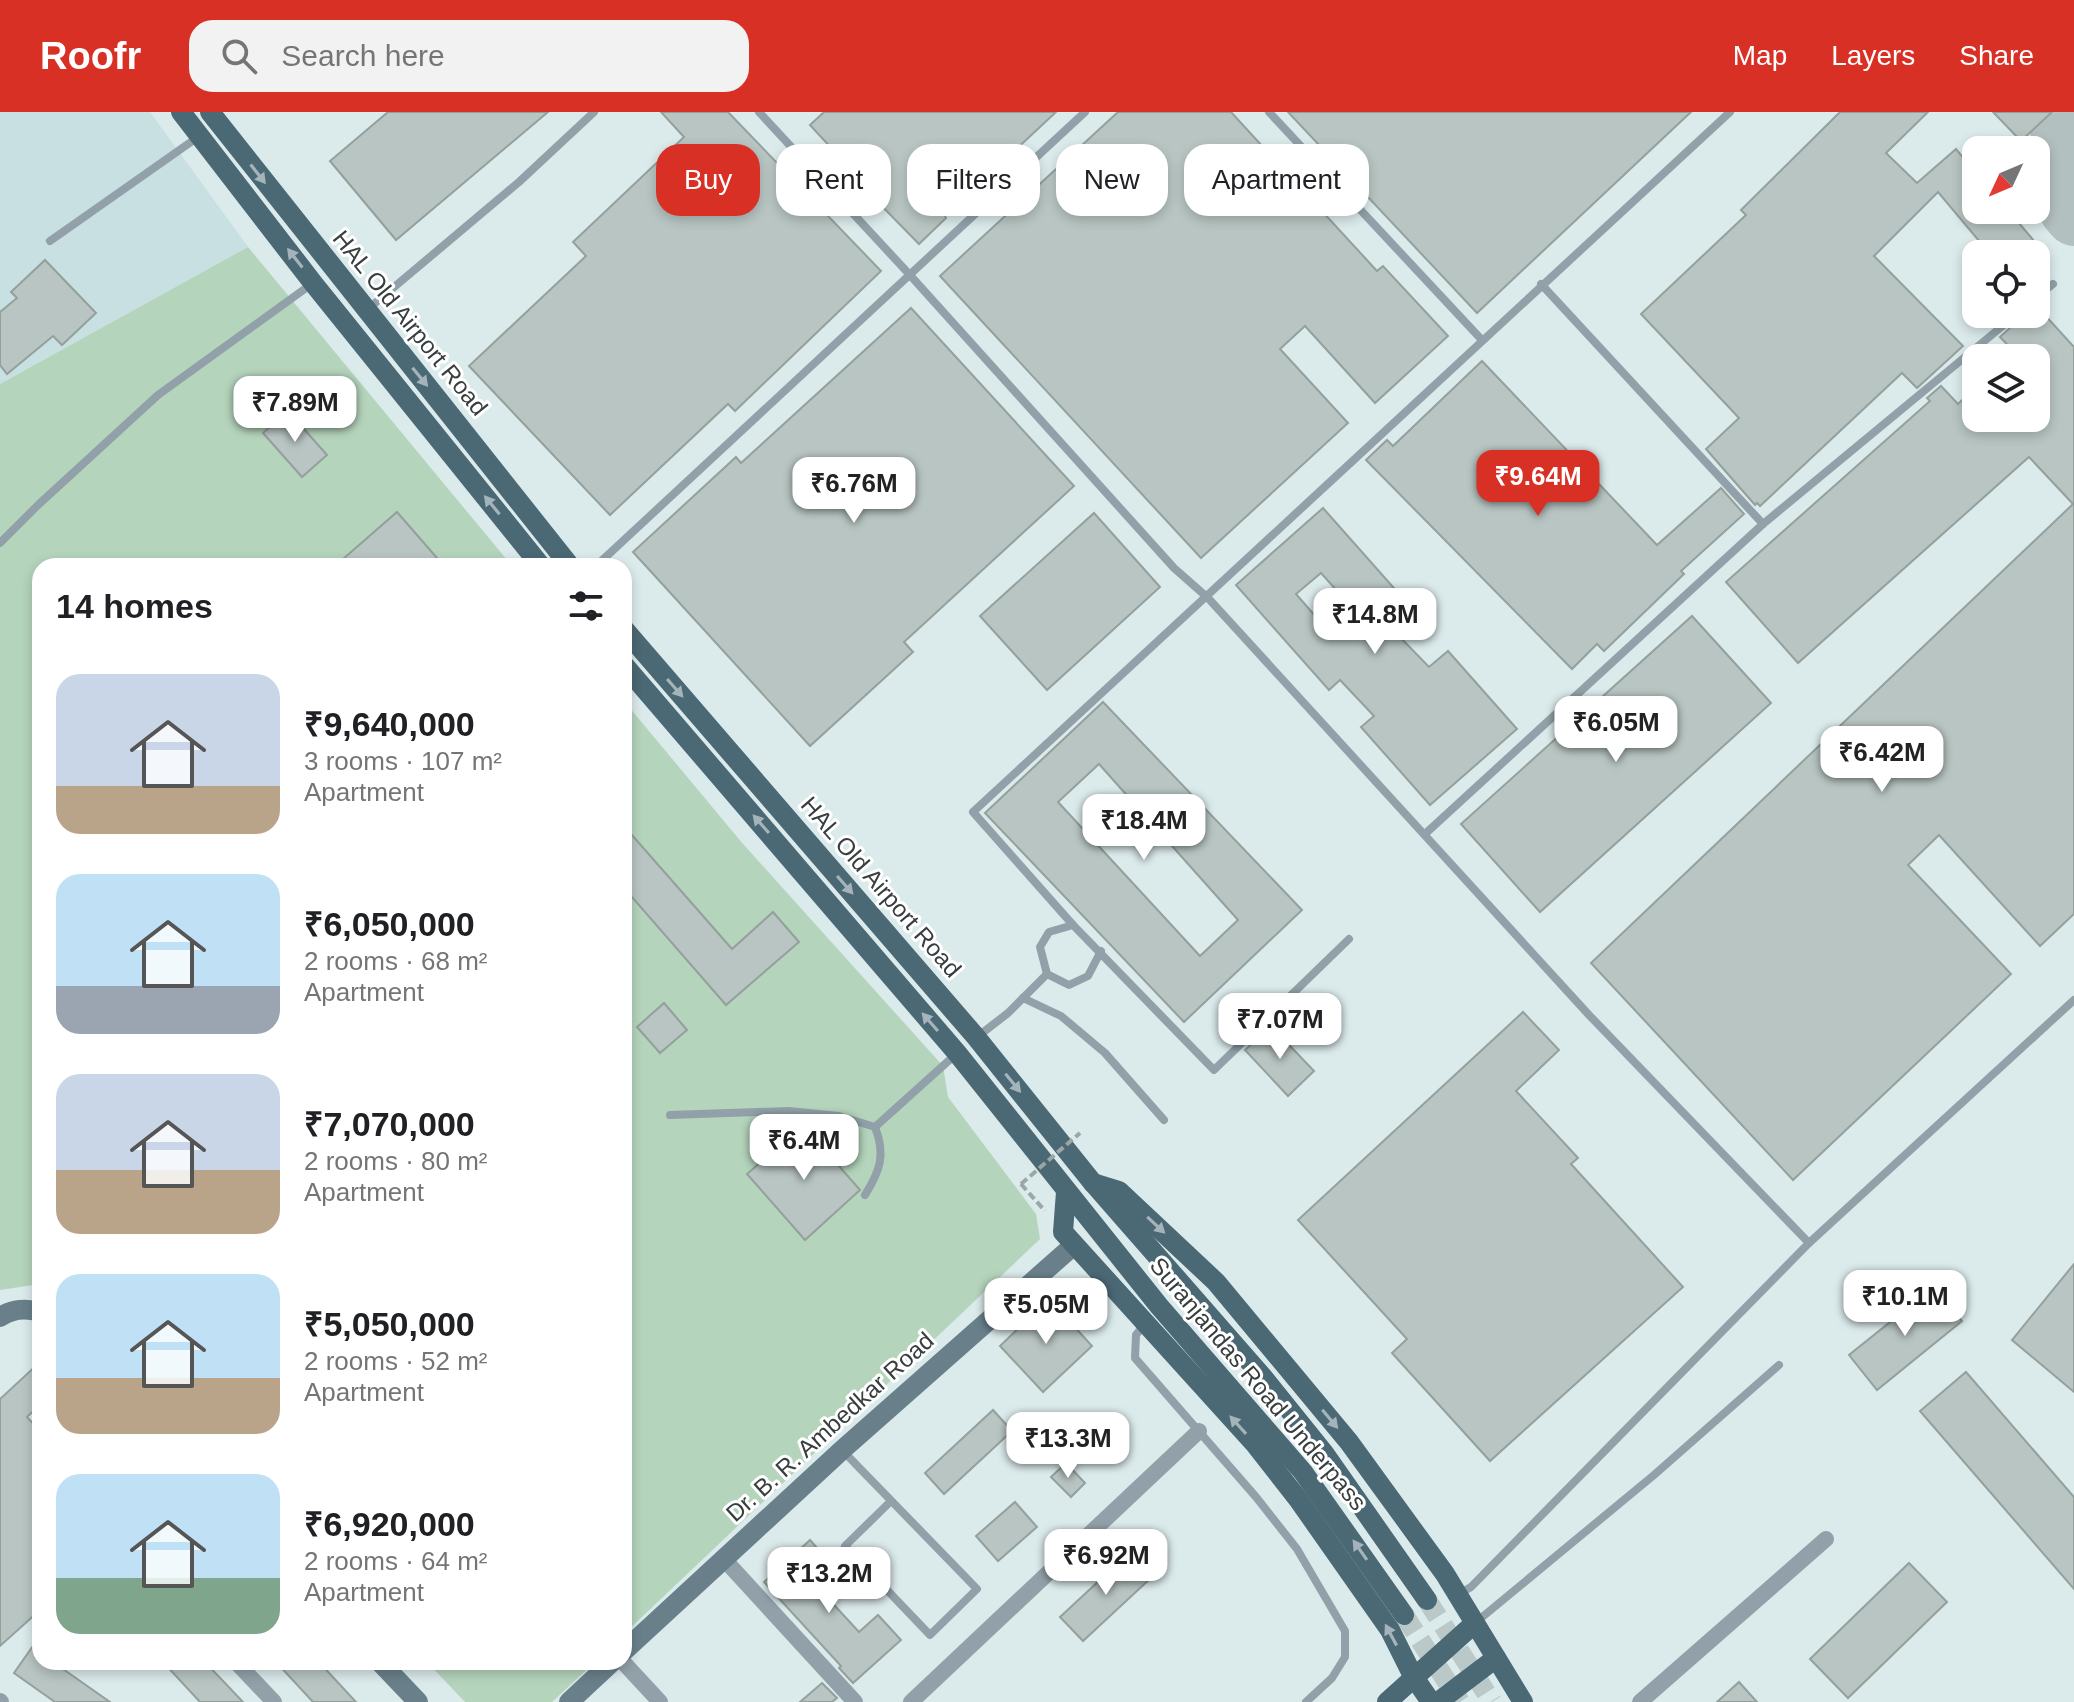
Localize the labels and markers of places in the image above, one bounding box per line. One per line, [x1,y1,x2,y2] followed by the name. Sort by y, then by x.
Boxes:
[230,376,360,444] pin: ₹7.89M
[1473,450,1603,518] pin: ₹9.64M
[789,457,919,525] pin: ₹6.76M
[1310,588,1440,656] pin: ₹14.8M
[1551,696,1681,764] pin: ₹6.05M
[1817,726,1947,794] pin: ₹6.42M
[1079,794,1209,862] pin: ₹18.4M
[1215,993,1345,1061] pin: ₹7.07M
[748,1114,860,1182] pin: ₹6.4M
[1840,1270,1970,1338] pin: ₹10.1M
[981,1278,1111,1346] pin: ₹5.05M
[1003,1412,1133,1480] pin: ₹13.3M
[1041,1529,1171,1597] pin: ₹6.92M
[764,1547,894,1615] pin: ₹13.2M

